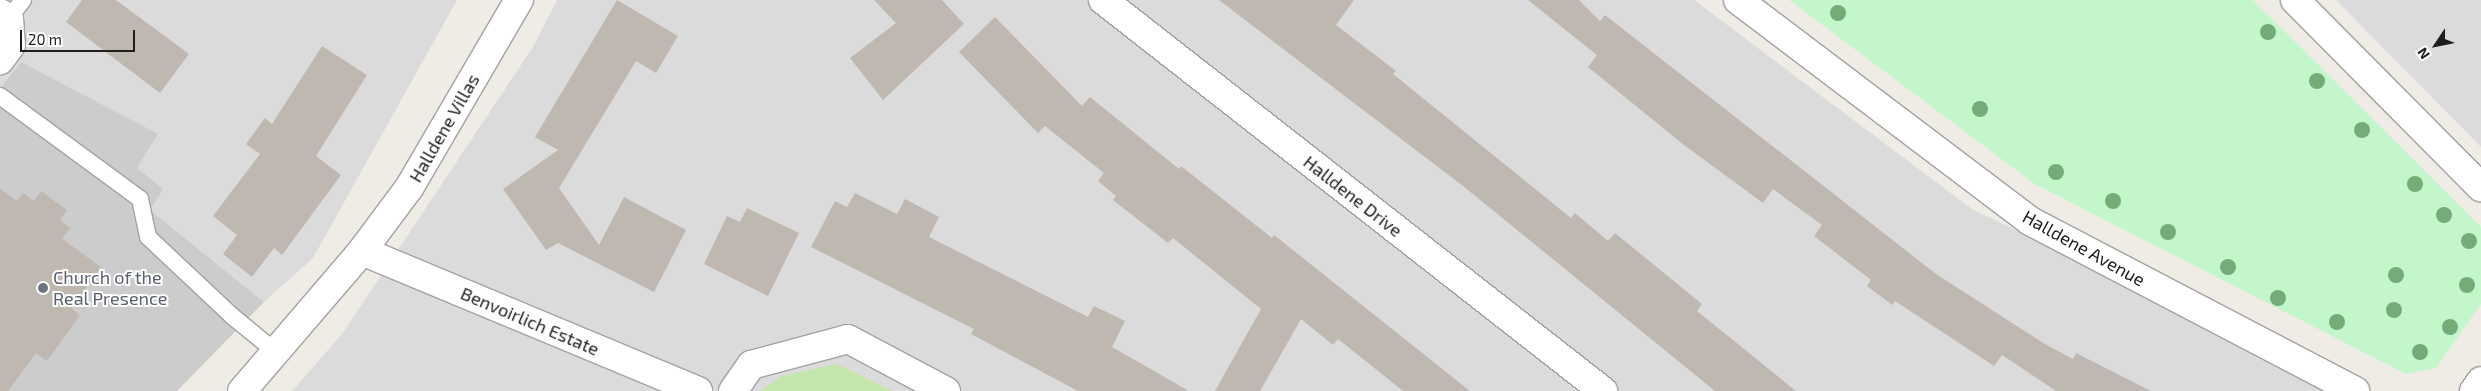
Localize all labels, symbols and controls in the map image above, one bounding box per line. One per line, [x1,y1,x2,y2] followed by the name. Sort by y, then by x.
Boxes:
[22,20,138,52] scale bar
[2411,20,2461,70] north arrow
[28,30,62,48] text: 20 m
[2413,45,2433,63] text: N
[404,70,484,186] street label: Halldene Villas
[1299,151,1407,241] street label: Halldene Drive
[2019,205,2149,291] street label: Halldene Avenue
[53,267,168,310] place label: Church of the Real Presence
[37,282,49,294] marker: Church of the Real Presence
[458,282,602,360] street label: Benvoirlich Estate

